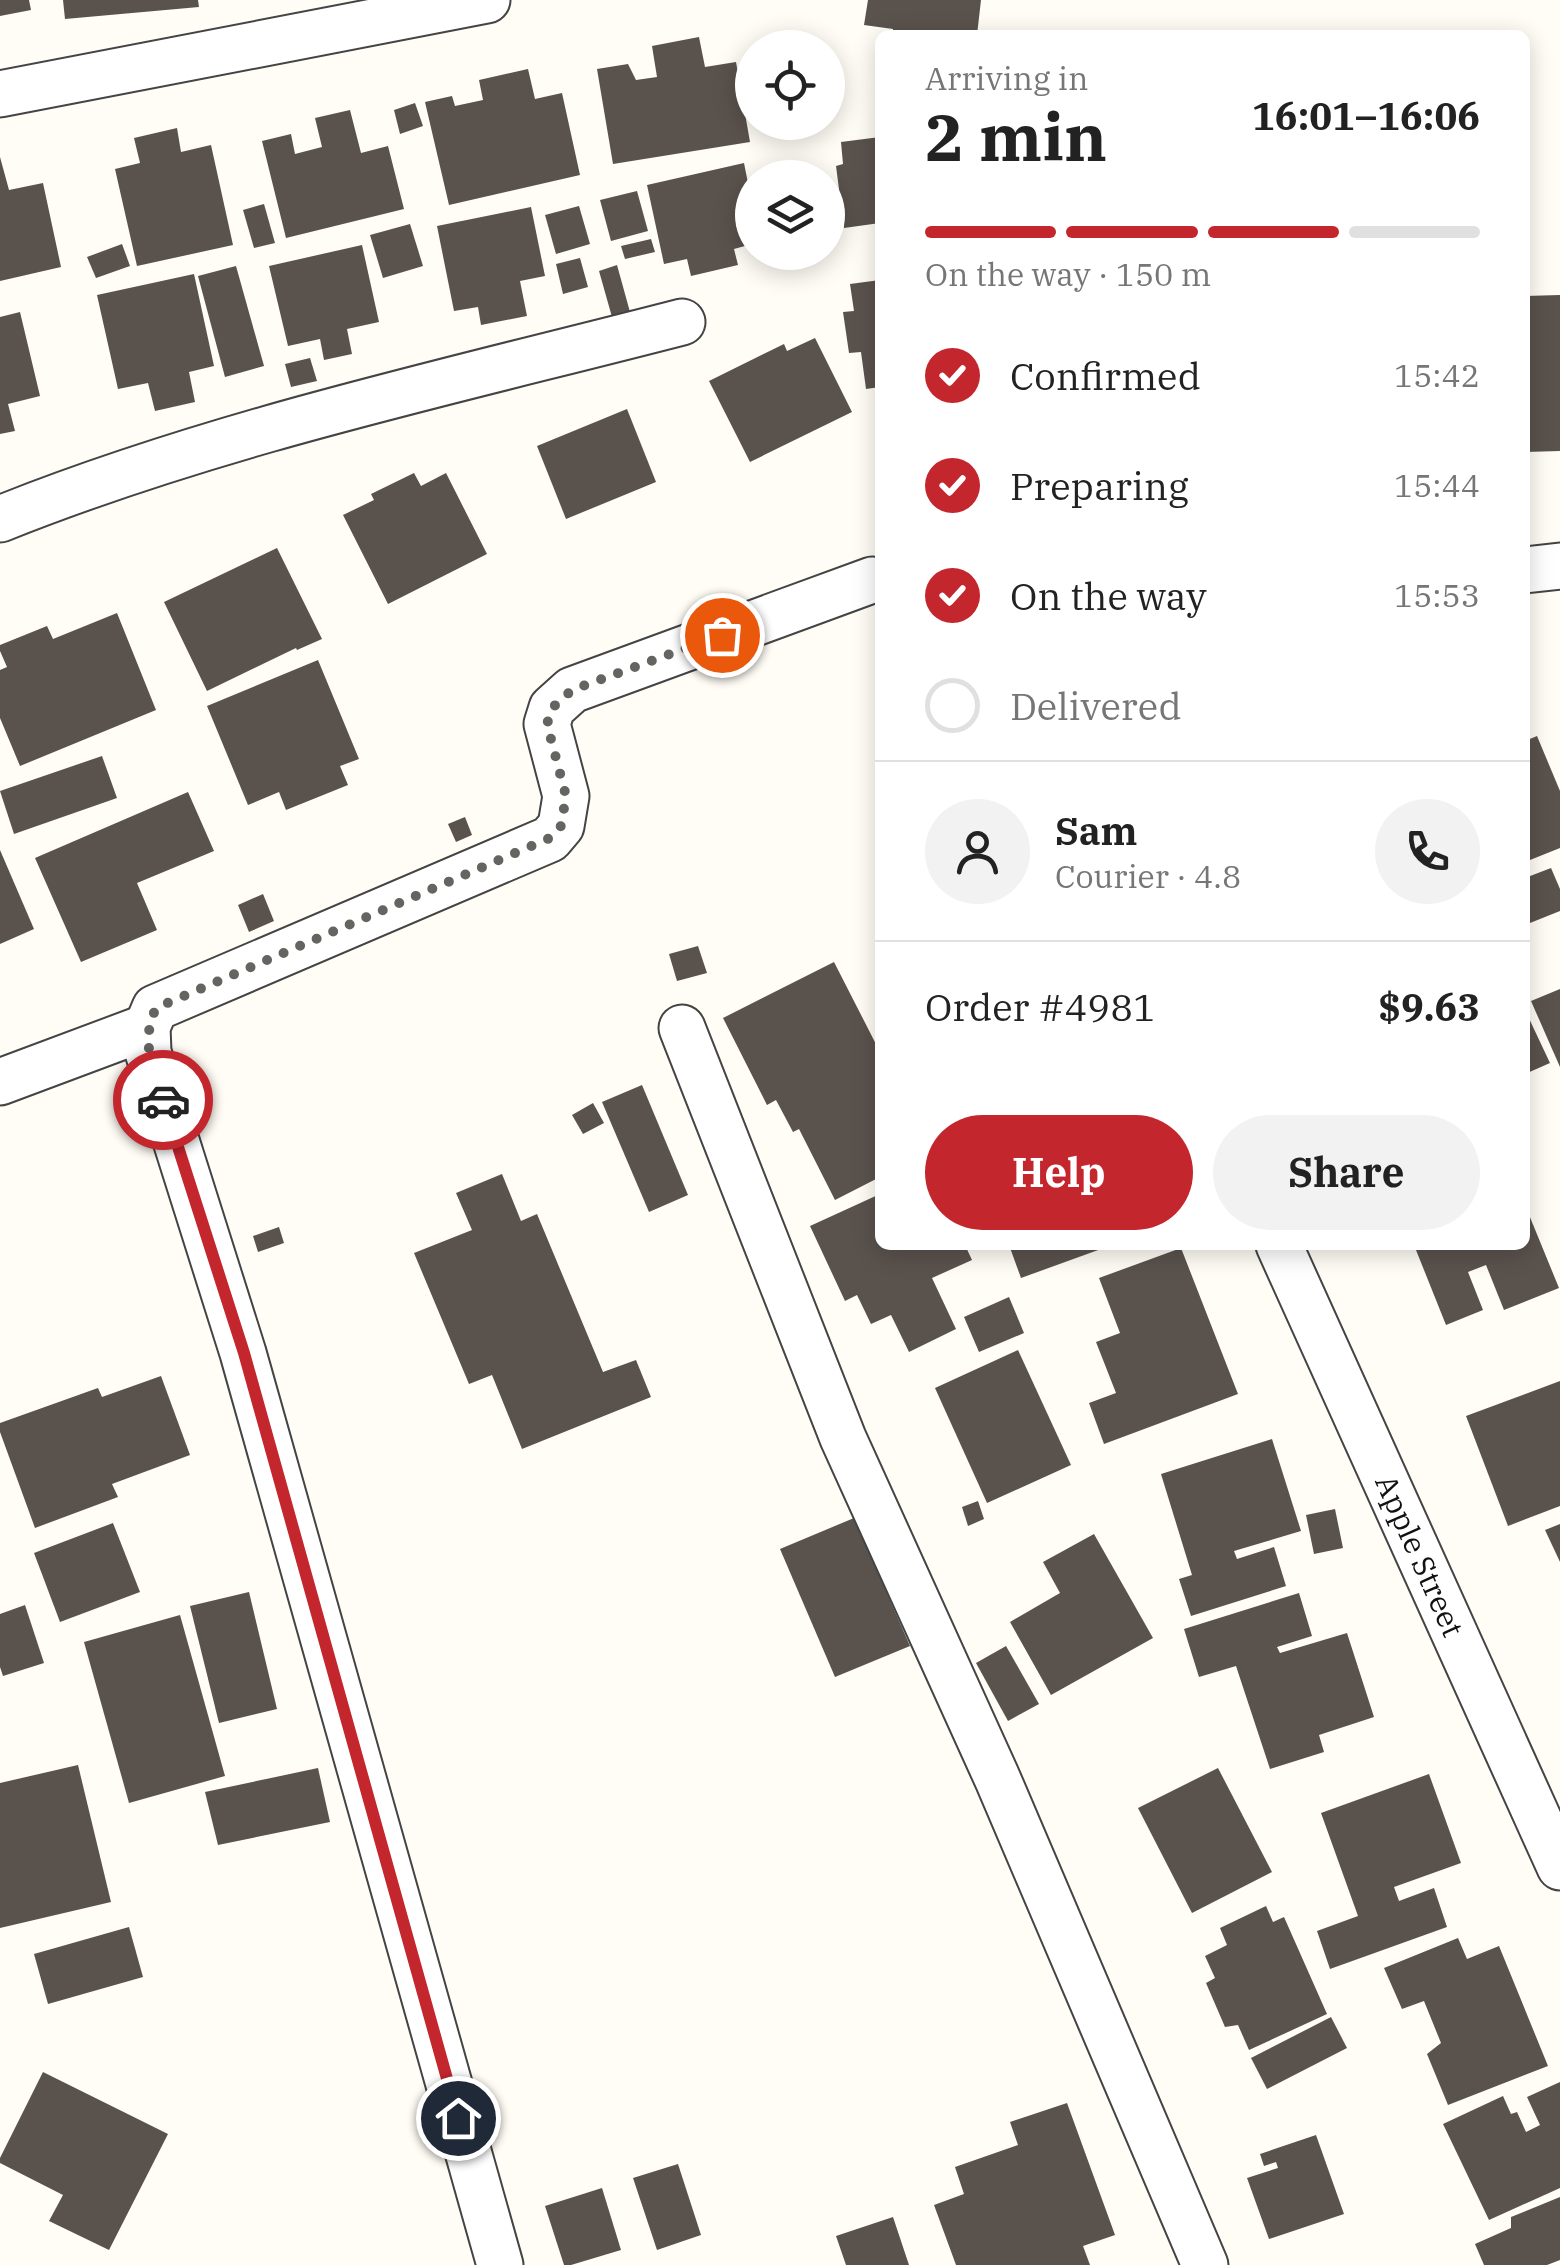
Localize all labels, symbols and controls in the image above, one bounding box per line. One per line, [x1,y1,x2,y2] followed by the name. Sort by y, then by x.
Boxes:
[735,30,845,270] map controls
[735,30,845,140] button: locate
[925,57,1088,99] text: Arriving in
[1252,91,1480,140] text: 16:01–16:06
[925,94,1107,179] text: 2 min
[735,160,845,270] button: layers
[925,253,1211,295] text: On the way · 150 m
[925,348,980,403] icon: check
[1010,351,1201,400] text: Confirmed
[1394,354,1480,396] text: 15:42
[925,458,980,513] icon: check
[1010,461,1189,510] text: Preparing
[1394,464,1480,506] text: 15:44
[925,568,980,623] icon: check
[1010,571,1207,620] text: On the way
[1394,574,1480,616] text: 15:53
[680,593,765,678] pin
[695,608,750,663] icon: bag
[1010,681,1182,730] text: Delivered
[925,799,1030,904] button: person
[1375,799,1480,904] button: phone
[1055,806,1138,855] text: Sam
[1055,855,1241,897] text: Courier · 4.8
[925,982,1156,1031] text: Order #4981
[1378,982,1480,1031] text: $9.63
[113,1050,213,1150] courier
[136,1073,191,1128] icon: car
[925,1115,1193,1230] button: Help
[1213,1115,1480,1230] button: Share
[1367,1468,1473,1643] street label: Apple Street
[416,2076,501,2161] pin
[431,2091,486,2146] icon: home

